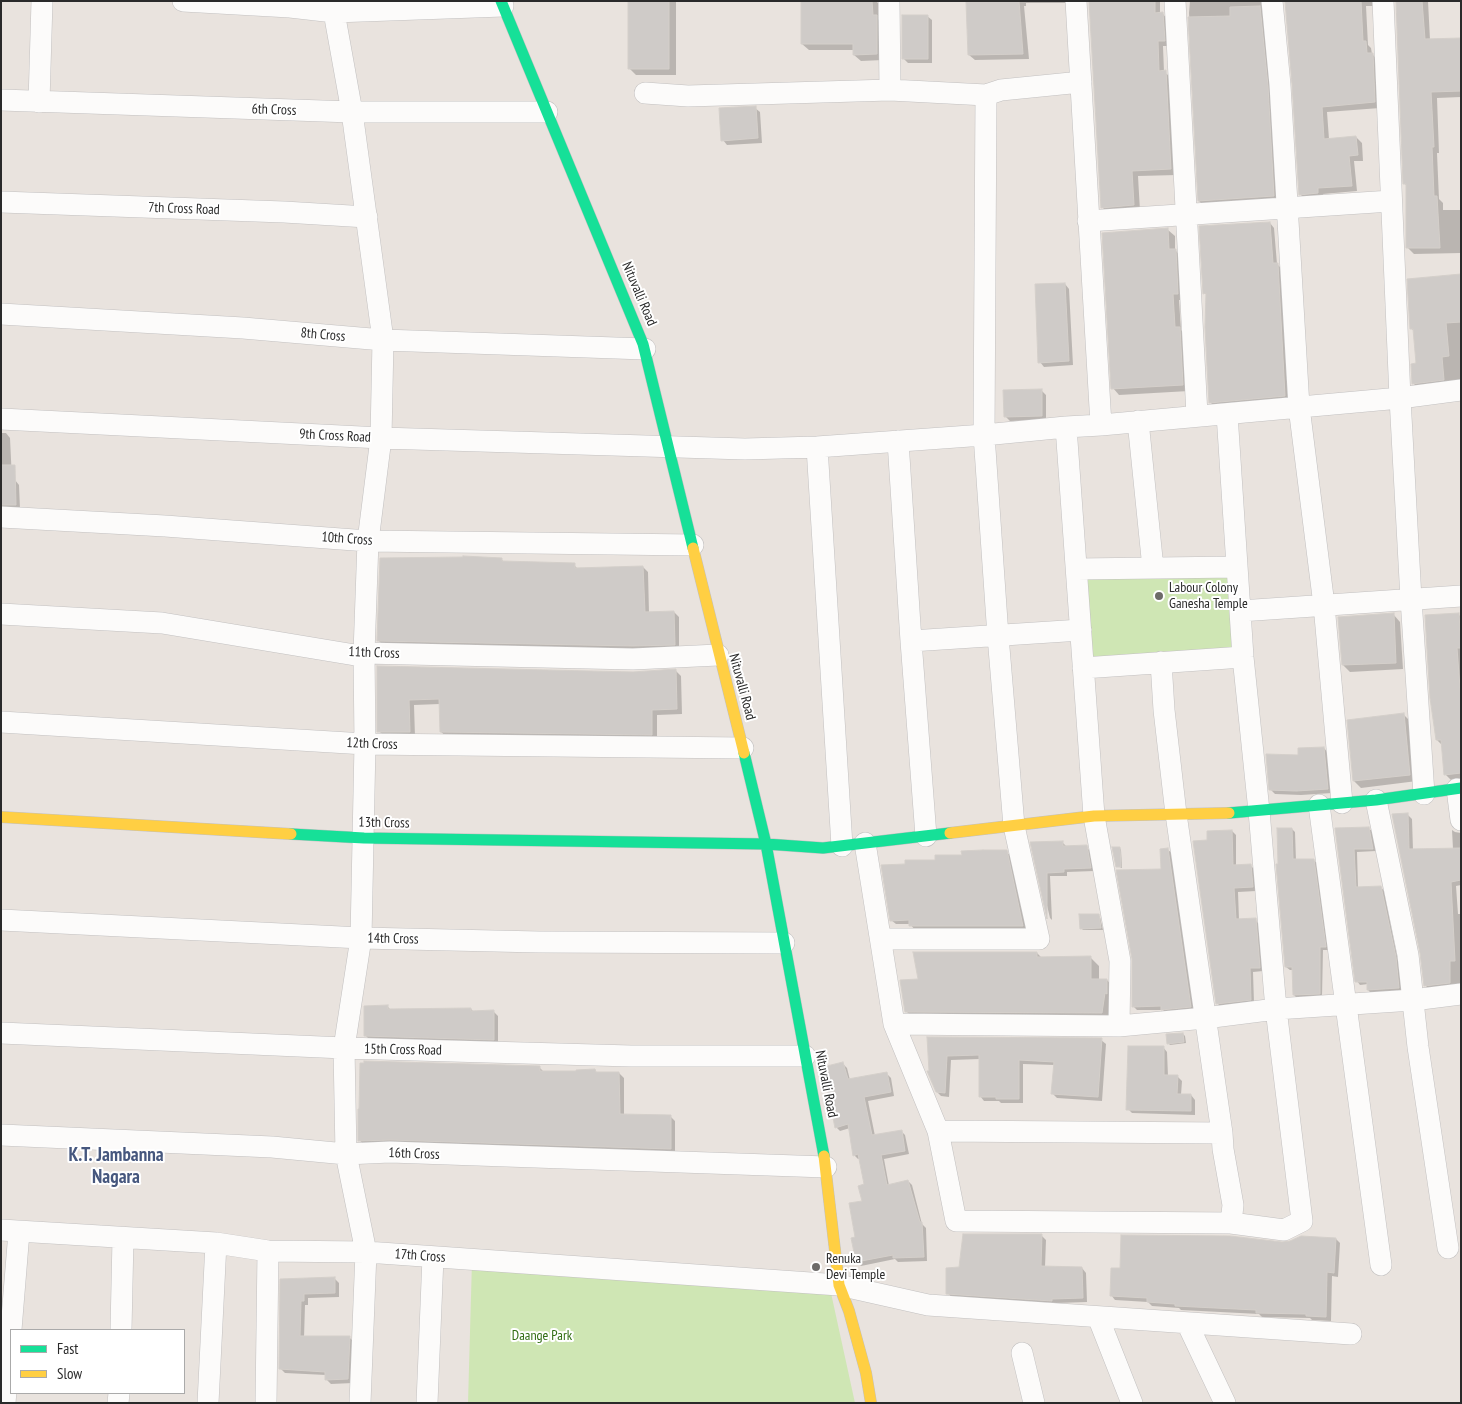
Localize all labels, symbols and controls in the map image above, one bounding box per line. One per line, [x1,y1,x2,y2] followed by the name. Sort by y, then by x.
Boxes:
[251,101,297,119] street label: 6th Cross
[148,199,220,219] street label: 7th Cross Road
[618,259,660,329] street label: Nituvalli Road
[300,325,346,345] street label: 8th Cross
[299,426,371,446] street label: 9th Cross Road
[321,529,373,549] street label: 10th Cross
[1169,580,1248,612] place label: Labour Colony Ganesha Temple
[1153,590,1165,602] marker: Labour Colony Ganesha Temple
[348,644,400,662] street label: 11th Cross
[725,652,759,722] street label: Nituvalli Road
[346,735,398,753] street label: 12th Cross
[358,814,410,832] street label: 13th Cross
[367,930,419,948] street label: 14th Cross
[364,1041,442,1059] street label: 15th Cross Road
[811,1049,841,1119] street label: Nituvalli Road
[68,1145,164,1189] district label: K.T. Jambanna Nagara
[388,1145,440,1163] street label: 16th Cross
[394,1246,446,1266] street label: 17th Cross
[826,1251,885,1284] place label: Renuka Devi Temple
[810,1261,822,1273] marker: Renuka Devi Temple
[512,1328,572,1344] park label: Daange Park
[10,1329,185,1394] legend
[57,1339,78,1358] text: Fast
[57,1364,82,1383] text: Slow

